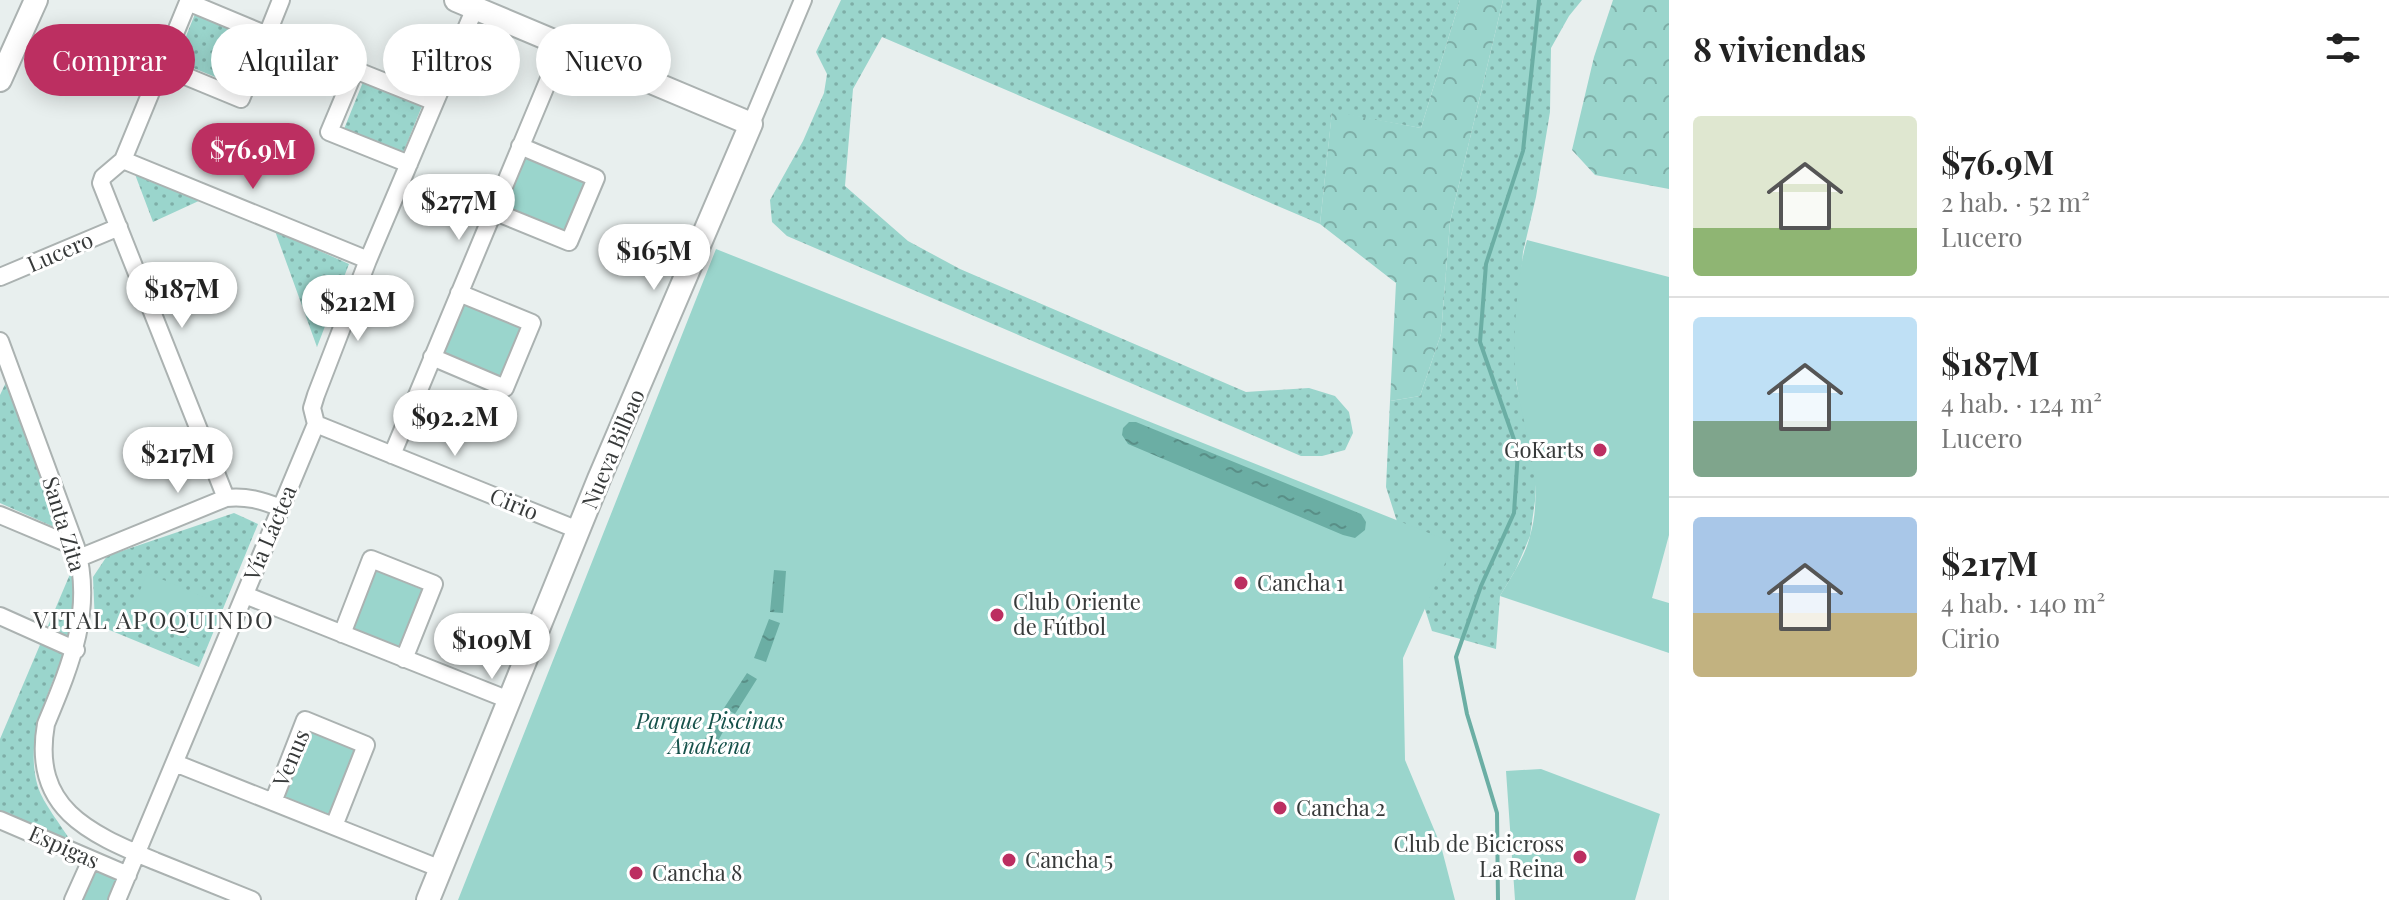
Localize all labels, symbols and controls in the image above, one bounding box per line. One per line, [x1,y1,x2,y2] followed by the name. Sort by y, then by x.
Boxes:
[24,24,195,96] chip: Comprar
[211,24,367,96] chip: Alquilar
[383,24,520,96] chip: Filtros
[536,24,671,96] chip: Nuevo
[1693,25,1866,71] text: 8 viviendas
[2321,26,2365,70] icon: filters
[188,123,318,191] pin: $76.9M
[210,131,296,166] text: $76.9M
[1941,138,2054,184] text: $76.9M
[1757,148,1853,244] icon: home
[403,174,515,242] pin: $277M
[421,182,497,217] text: $277M
[1941,184,2090,219] text: 2 hab. · 52 m²
[1941,219,2022,254] text: Lucero
[22,224,97,278] street label: Lucero
[598,224,710,292] pin: $165M
[616,232,692,267] text: $165M
[126,262,238,330] pin: $187M
[144,270,220,305] text: $187M
[302,275,414,343] pin: $212M
[320,283,396,318] text: $212M
[1941,339,2040,385] text: $187M
[1757,349,1853,445] icon: home
[573,384,651,513] street label: Nueva Bilbao
[1941,385,2102,420] text: 4 hab. · 124 m²
[390,390,520,458] pin: $92.2M
[411,398,499,433] text: $92.2M
[1941,420,2022,455] text: Lucero
[122,427,234,495] pin: $217M
[1504,434,1584,464] place label: GoKarts
[141,435,215,470] text: $217M
[1591,441,1609,459] marker: GoKarts
[36,472,94,575] street label: Santa Zita
[235,480,303,586] street label: Vía Láctea
[486,480,543,526] street label: Cirio
[1941,539,2038,585] text: $217M
[1757,549,1853,645] icon: home
[1257,567,1344,597] place label: Cancha 1
[1232,574,1250,592] marker: Cancha 1
[1941,585,2105,620] text: 4 hab. · 140 m²
[1013,586,1141,641] place label: Club Oriente de Fútbol
[32,603,275,635] district label: VITAL APOQUINDO
[988,606,1006,624] marker: Club Oriente de Fútbol
[436,613,548,681] pin: $109M
[1941,620,2000,655] text: Cirio
[452,621,532,656] text: $109M
[635,705,785,760] park label: Parque Piscinas Anakena
[264,724,315,792] street label: Venus
[1296,792,1386,822] place label: Cancha 2
[1271,799,1289,817] marker: Cancha 2
[24,817,105,875] street label: Espigas
[1394,828,1564,883] place label: Club de Bicicross La Reina
[1025,844,1113,874] place label: Cancha 5
[1571,848,1589,866] marker: Club de Bicicross La Reina
[1000,851,1018,869] marker: Cancha 5
[652,857,742,887] place label: Cancha 8
[627,864,645,882] marker: Cancha 8

